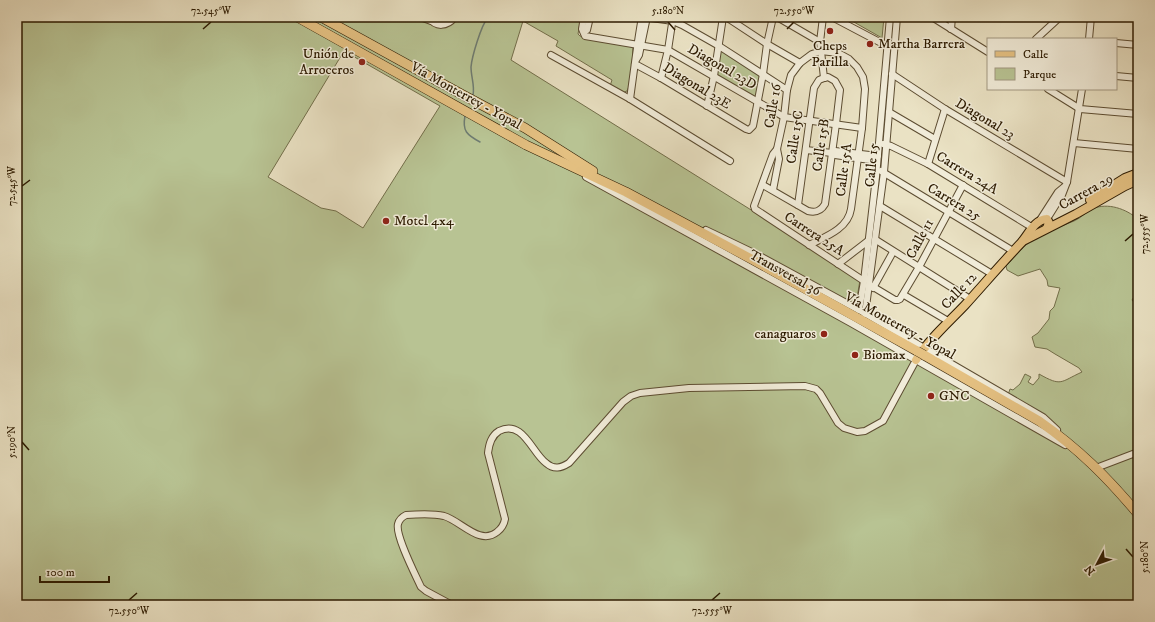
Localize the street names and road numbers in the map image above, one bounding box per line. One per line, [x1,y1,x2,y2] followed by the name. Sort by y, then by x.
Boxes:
[684,40,760,94] street label: Diagonal 23D
[406,57,525,134] street label: Vía Monterrey - Yopal
[660,59,734,113] street label: Diagonal 23E
[760,82,786,130] street label: Calle 16
[952,94,1018,144] street label: Diagonal 23
[782,109,808,165] street label: Calle 15C
[808,117,834,173] street label: Calle 15B
[832,141,856,198] street label: Calle 15A
[861,142,883,188] street label: Calle 15
[933,147,1002,199] street label: Carrera 24A
[1056,170,1116,214] street label: Carrera 29
[924,179,984,225] street label: Carrera 25
[780,208,848,261] street label: Carrera 25A
[902,216,938,262] street label: Calle 11
[746,246,825,301] street label: Transversal 36
[937,269,981,313] street label: Calle 12
[840,287,959,364] street label: Vía Monterrey - Yopal

